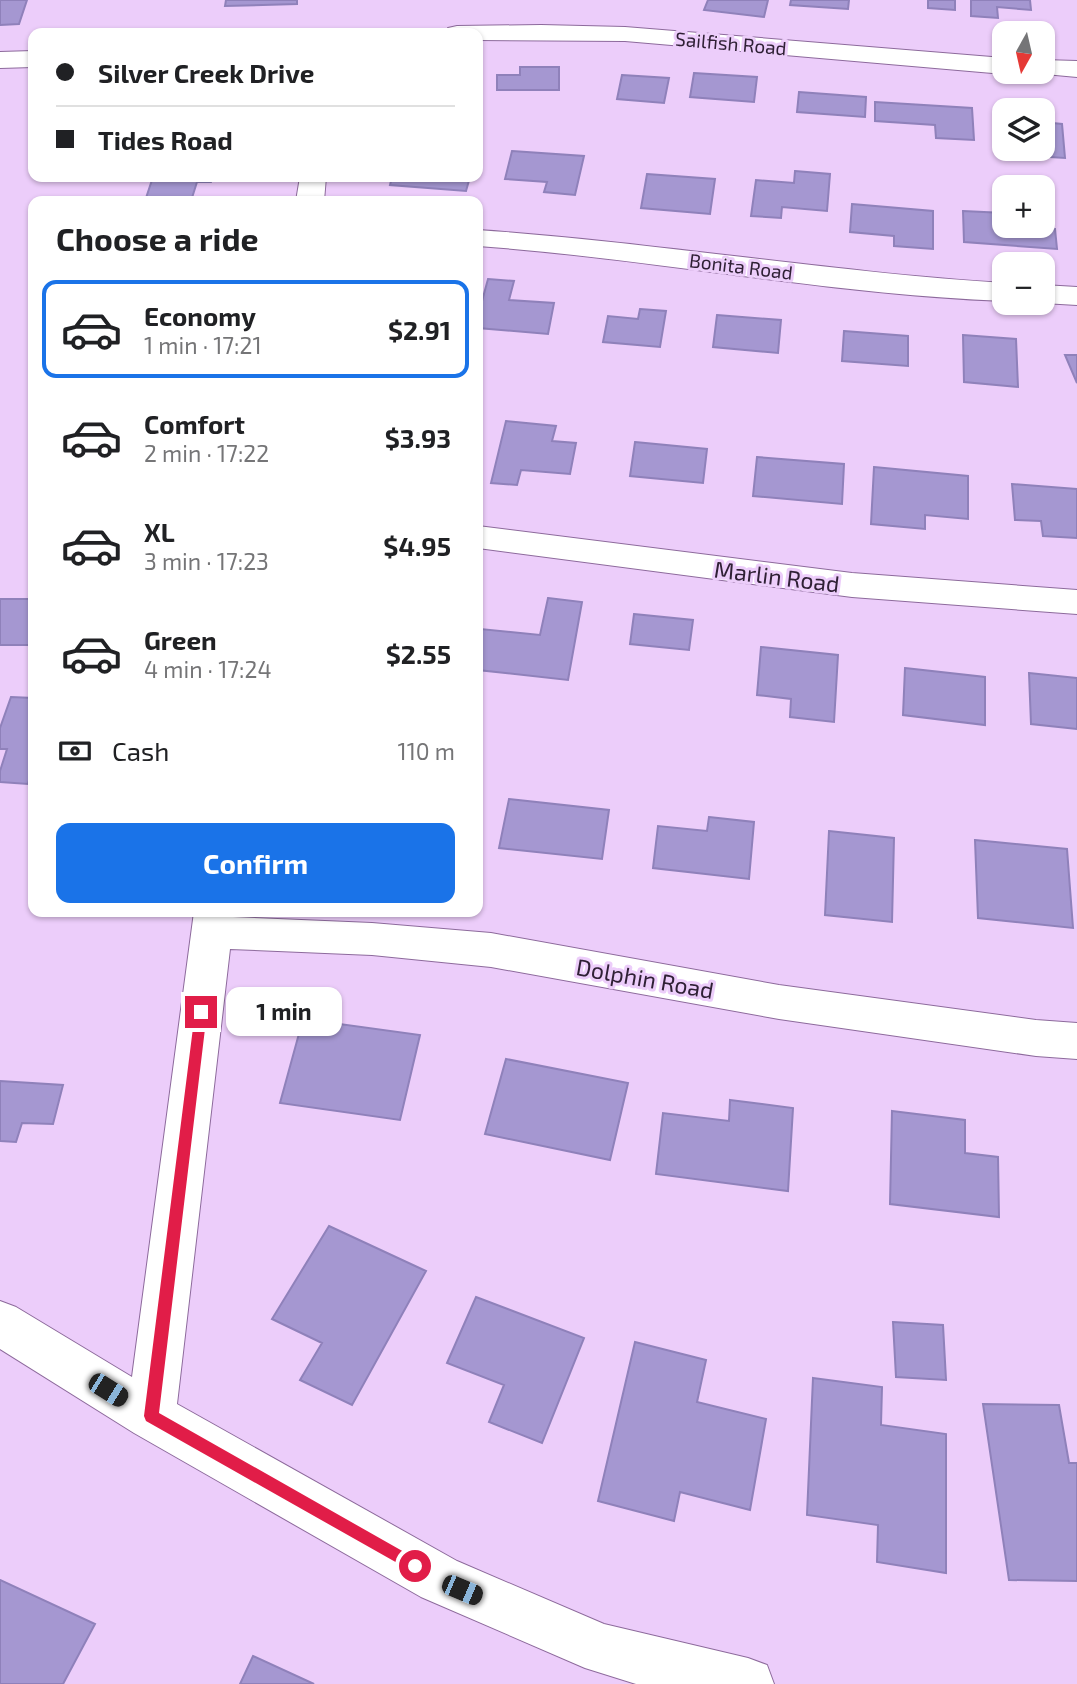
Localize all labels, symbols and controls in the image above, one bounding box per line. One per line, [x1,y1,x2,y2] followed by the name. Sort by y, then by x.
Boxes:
[992,21,1055,84] north arrow
[992,21,1055,315] map controls
[674,27,788,59] street label: Sailfish Road
[98,57,314,88] text: Silver Creek Drive
[992,98,1055,161] button: layers
[98,124,233,155] text: Tides Road
[992,175,1055,238] button: +
[56,219,259,257] text: Choose a ride
[688,248,794,284] street label: Bonita Road
[992,252,1055,315] button: −
[60,298,123,361] icon: car
[144,300,256,331] text: Economy
[388,314,451,345] text: $2.91
[144,331,262,359] text: 1 min · 17:21
[60,406,123,469] icon: car
[144,408,245,439] text: Comfort
[385,422,451,453] text: $3.93
[144,439,269,467] text: 2 min · 17:22
[60,514,123,577] icon: car
[144,516,175,547] text: XL
[383,530,451,561] text: $4.95
[144,547,269,575] text: 3 min · 17:23
[713,554,841,598] street label: Marlin Road
[60,622,123,685] icon: car
[144,624,217,655] text: Green
[386,638,451,669] text: $2.55
[144,655,272,683] text: 4 min · 17:24
[56,732,94,770] icon: cash
[112,735,169,766] text: Cash
[398,737,455,765] text: 110 m
[56,823,455,903] button: Confirm
[574,952,716,1004] street label: Dolphin Road
[226,988,341,1036] callout: 1 min
[185,996,217,1028] route end
[256,997,312,1025] text: 1 min
[85,1370,132,1410] car
[399,1550,431,1582] route start
[439,1572,486,1608] car

